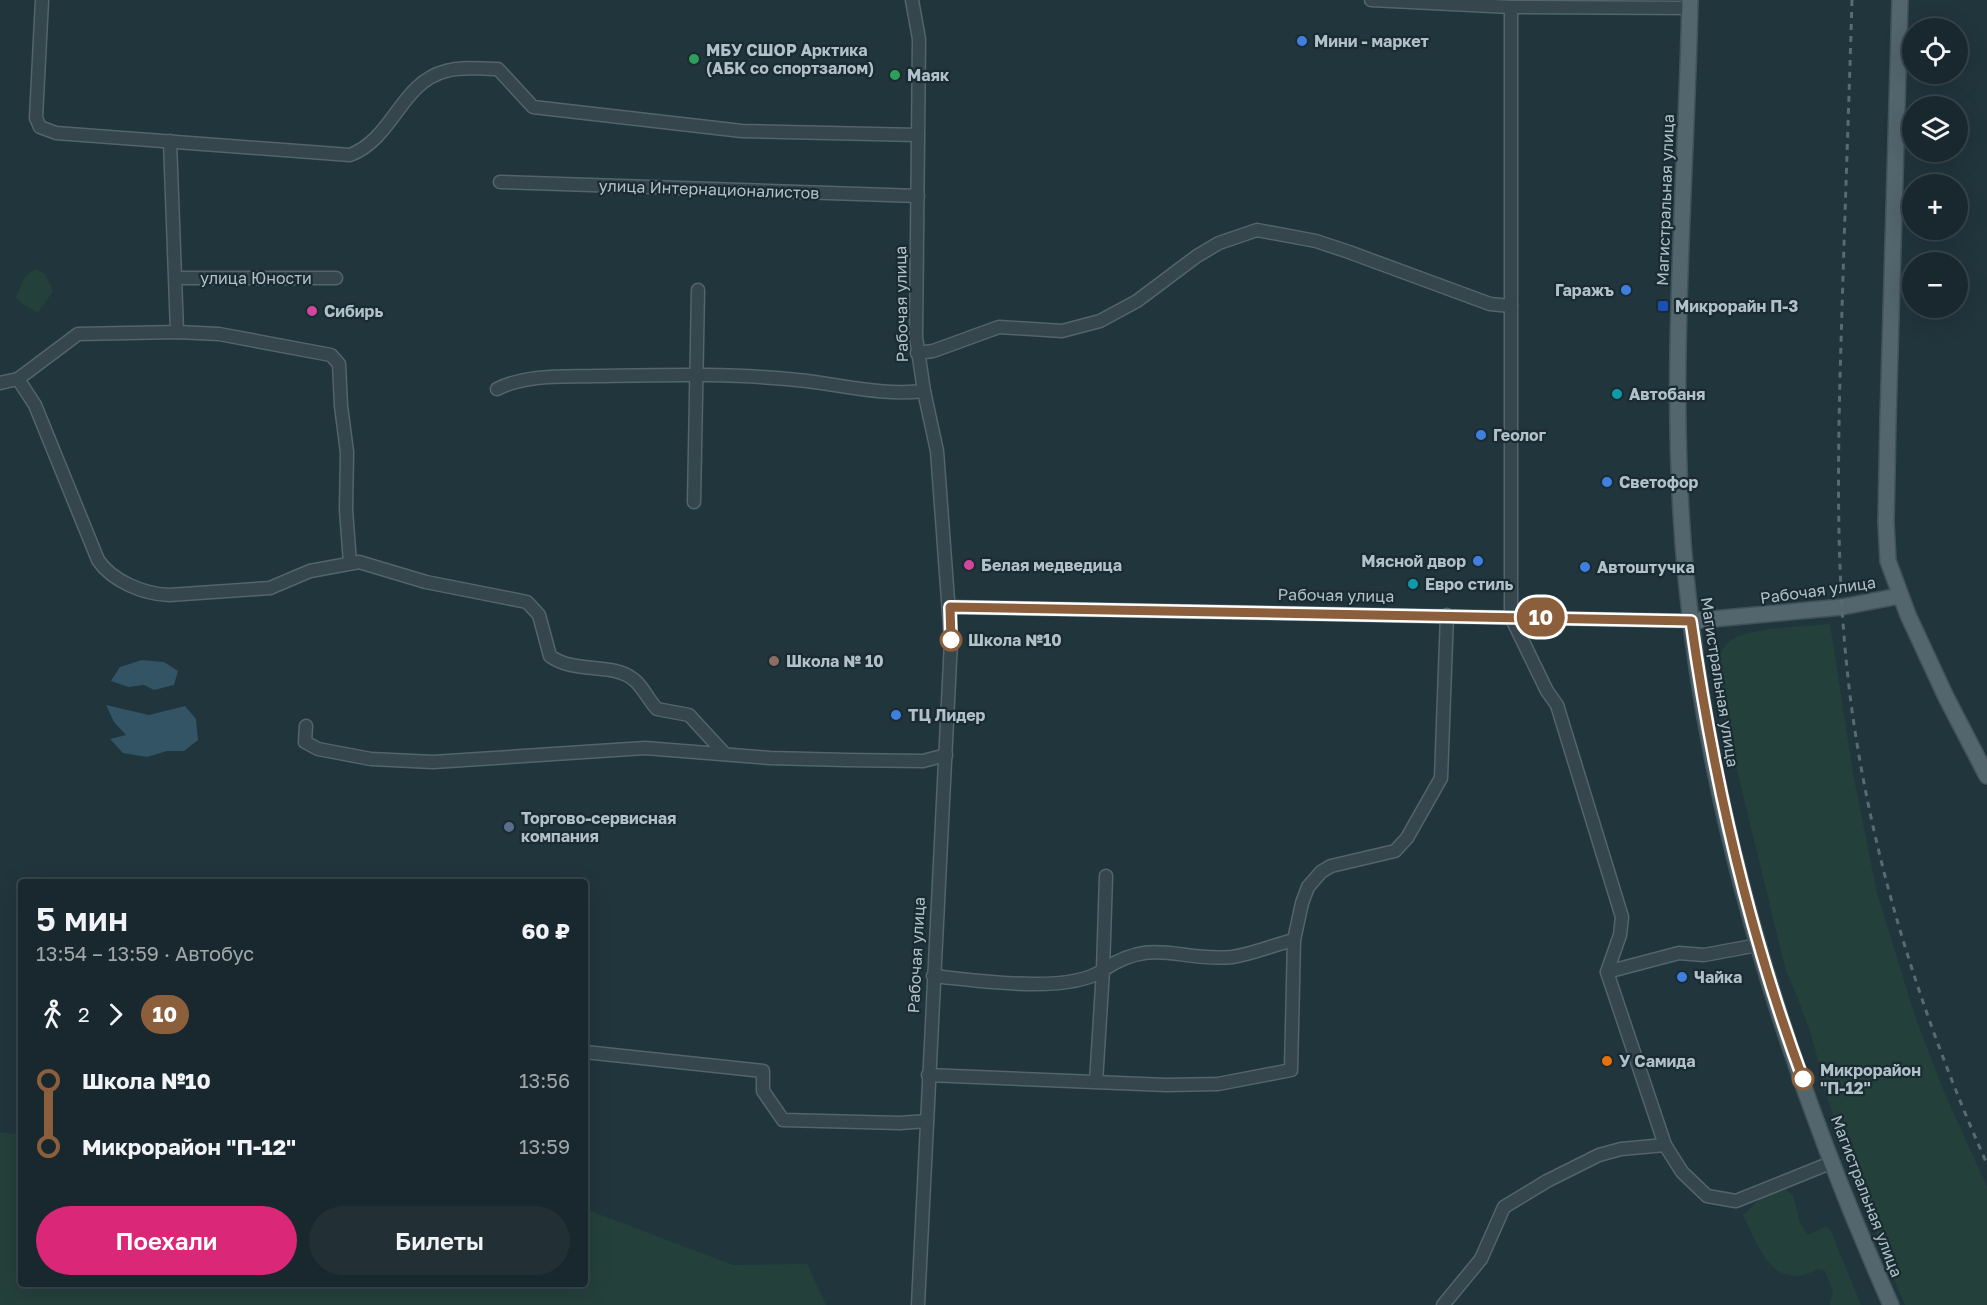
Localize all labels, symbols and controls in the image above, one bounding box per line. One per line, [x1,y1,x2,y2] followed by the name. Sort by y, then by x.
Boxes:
[1902,18,1968,318] map controls
[1902,18,1968,84] button: locate
[1314,31,1429,51] place label: Мини - маркет
[1295,34,1309,48] marker: Мини - маркет
[706,40,874,78] place label: МБУ СШОР Арктика (АБК со спортзалом)
[687,52,701,66] marker: МБУ СШОР Арктика (АБК со спортзалом)
[907,65,950,85] place label: Маяк
[888,68,902,82] marker: Маяк
[1902,96,1968,162] button: layers
[1652,114,1678,286] street label: Магистральная улица
[1902,174,1968,240] button: +
[598,175,820,203] street label: улица Интернационалистов
[890,246,912,362] street label: Рабочая улица
[1902,252,1968,318] button: −
[200,268,312,288] street label: улица Юности
[1555,280,1614,300] place label: Гаражъ
[1619,283,1633,297] marker: Гаражъ
[1675,296,1798,316] place label: Микрорайн П-3
[1656,299,1670,313] marker: Микрорайн П-3
[324,301,383,321] place label: Сибирь
[305,304,319,318] marker: Сибирь
[1629,384,1705,404] place label: Автобаня
[1610,387,1624,401] marker: Автобаня
[1493,425,1547,445] place label: Геолог
[1474,428,1488,442] marker: Геолог
[1619,472,1699,492] place label: Светофор
[1600,475,1614,489] marker: Светофор
[1361,551,1466,571] place label: Мясной двор
[1471,554,1485,568] marker: Мясной двор
[981,555,1122,575] place label: Белая медведица
[1597,557,1695,577] place label: Автоштучка
[962,558,976,572] marker: Белая медведица
[1578,560,1592,574] marker: Автоштучка
[1759,572,1877,608] street label: Рабочая улица
[1425,574,1514,594] place label: Евро стиль
[1406,577,1420,591] marker: Евро стиль
[1278,584,1394,606] street label: Рабочая улица
[1697,596,1743,768] street label: Магистральная улица
[1514,598,1568,636] line badge: 10
[1529,604,1553,630] text: 10
[940,629,962,651] marker: Школа №10
[968,630,1062,650] place label: Школа №10
[786,651,884,671] place label: Школа № 10
[767,654,781,668] marker: Школа № 10
[908,705,986,725] place label: ТЦ Лидер
[889,708,903,722] marker: ТЦ Лидер
[521,808,676,846] place label: Торгово-сервисная компания
[502,820,516,834] marker: Торгово-сервисная компания
[903,896,929,1014] street label: Рабочая улица
[36,899,128,938] text: 5 мин
[521,917,570,944] text: 60 ₽
[36,941,254,965] text: 13:54 – 13:59 · Автобус
[1694,967,1742,987] place label: Чайка
[1675,970,1689,984] marker: Чайка
[36,998,69,1031] icon: walk
[99,998,132,1031] icon: forward
[153,1001,177,1027] text: 10
[78,1002,90,1026] text: 2
[1619,1051,1696,1071] place label: У Самида
[1600,1054,1614,1068] marker: У Самида
[1820,1060,1921,1098] place label: Микрорайон "П-12"
[82,1067,211,1094] text: Школа №10
[519,1068,570,1092] text: 13:56
[1792,1068,1814,1090] marker: Микрорайон "П-12"
[1827,1112,1907,1280] street label: Магистральная улица
[82,1133,296,1160] text: Микрорайон "П-12"
[519,1134,570,1158] text: 13:59
[36,1206,297,1275] button: Поехали
[309,1206,570,1275] button: Билеты

